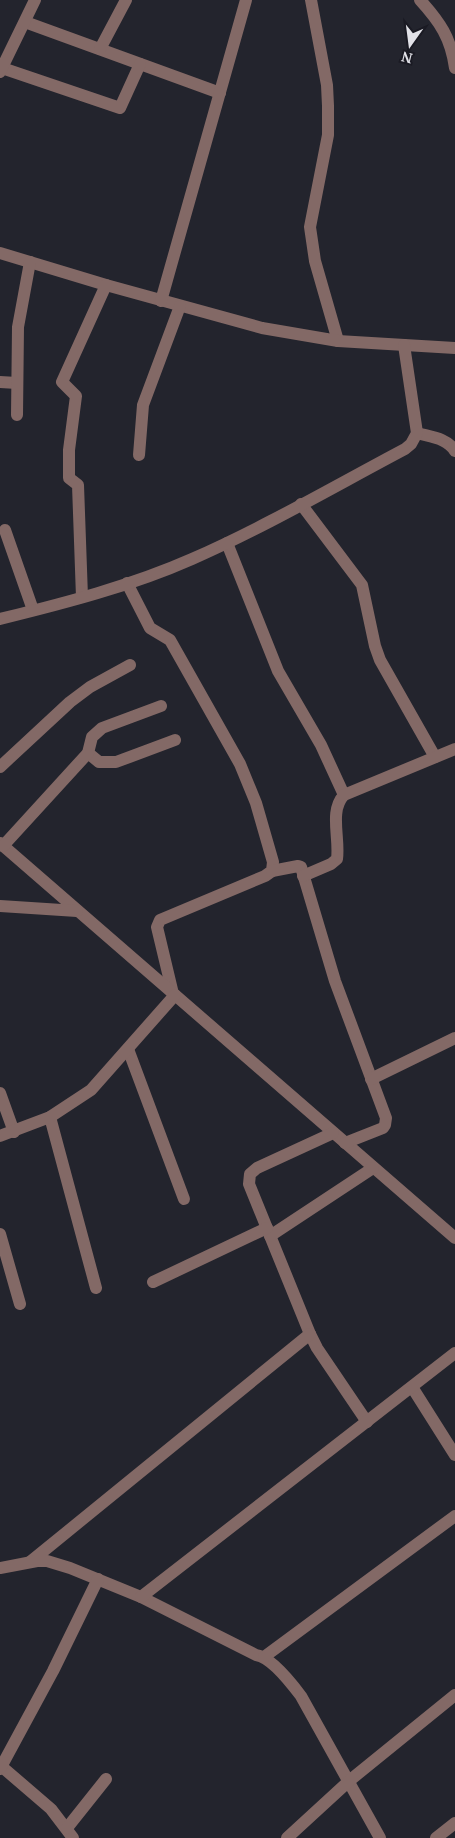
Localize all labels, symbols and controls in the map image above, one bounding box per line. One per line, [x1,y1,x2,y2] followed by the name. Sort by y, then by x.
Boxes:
[385,20,435,70] north arrow
[399,48,414,69] text: N

